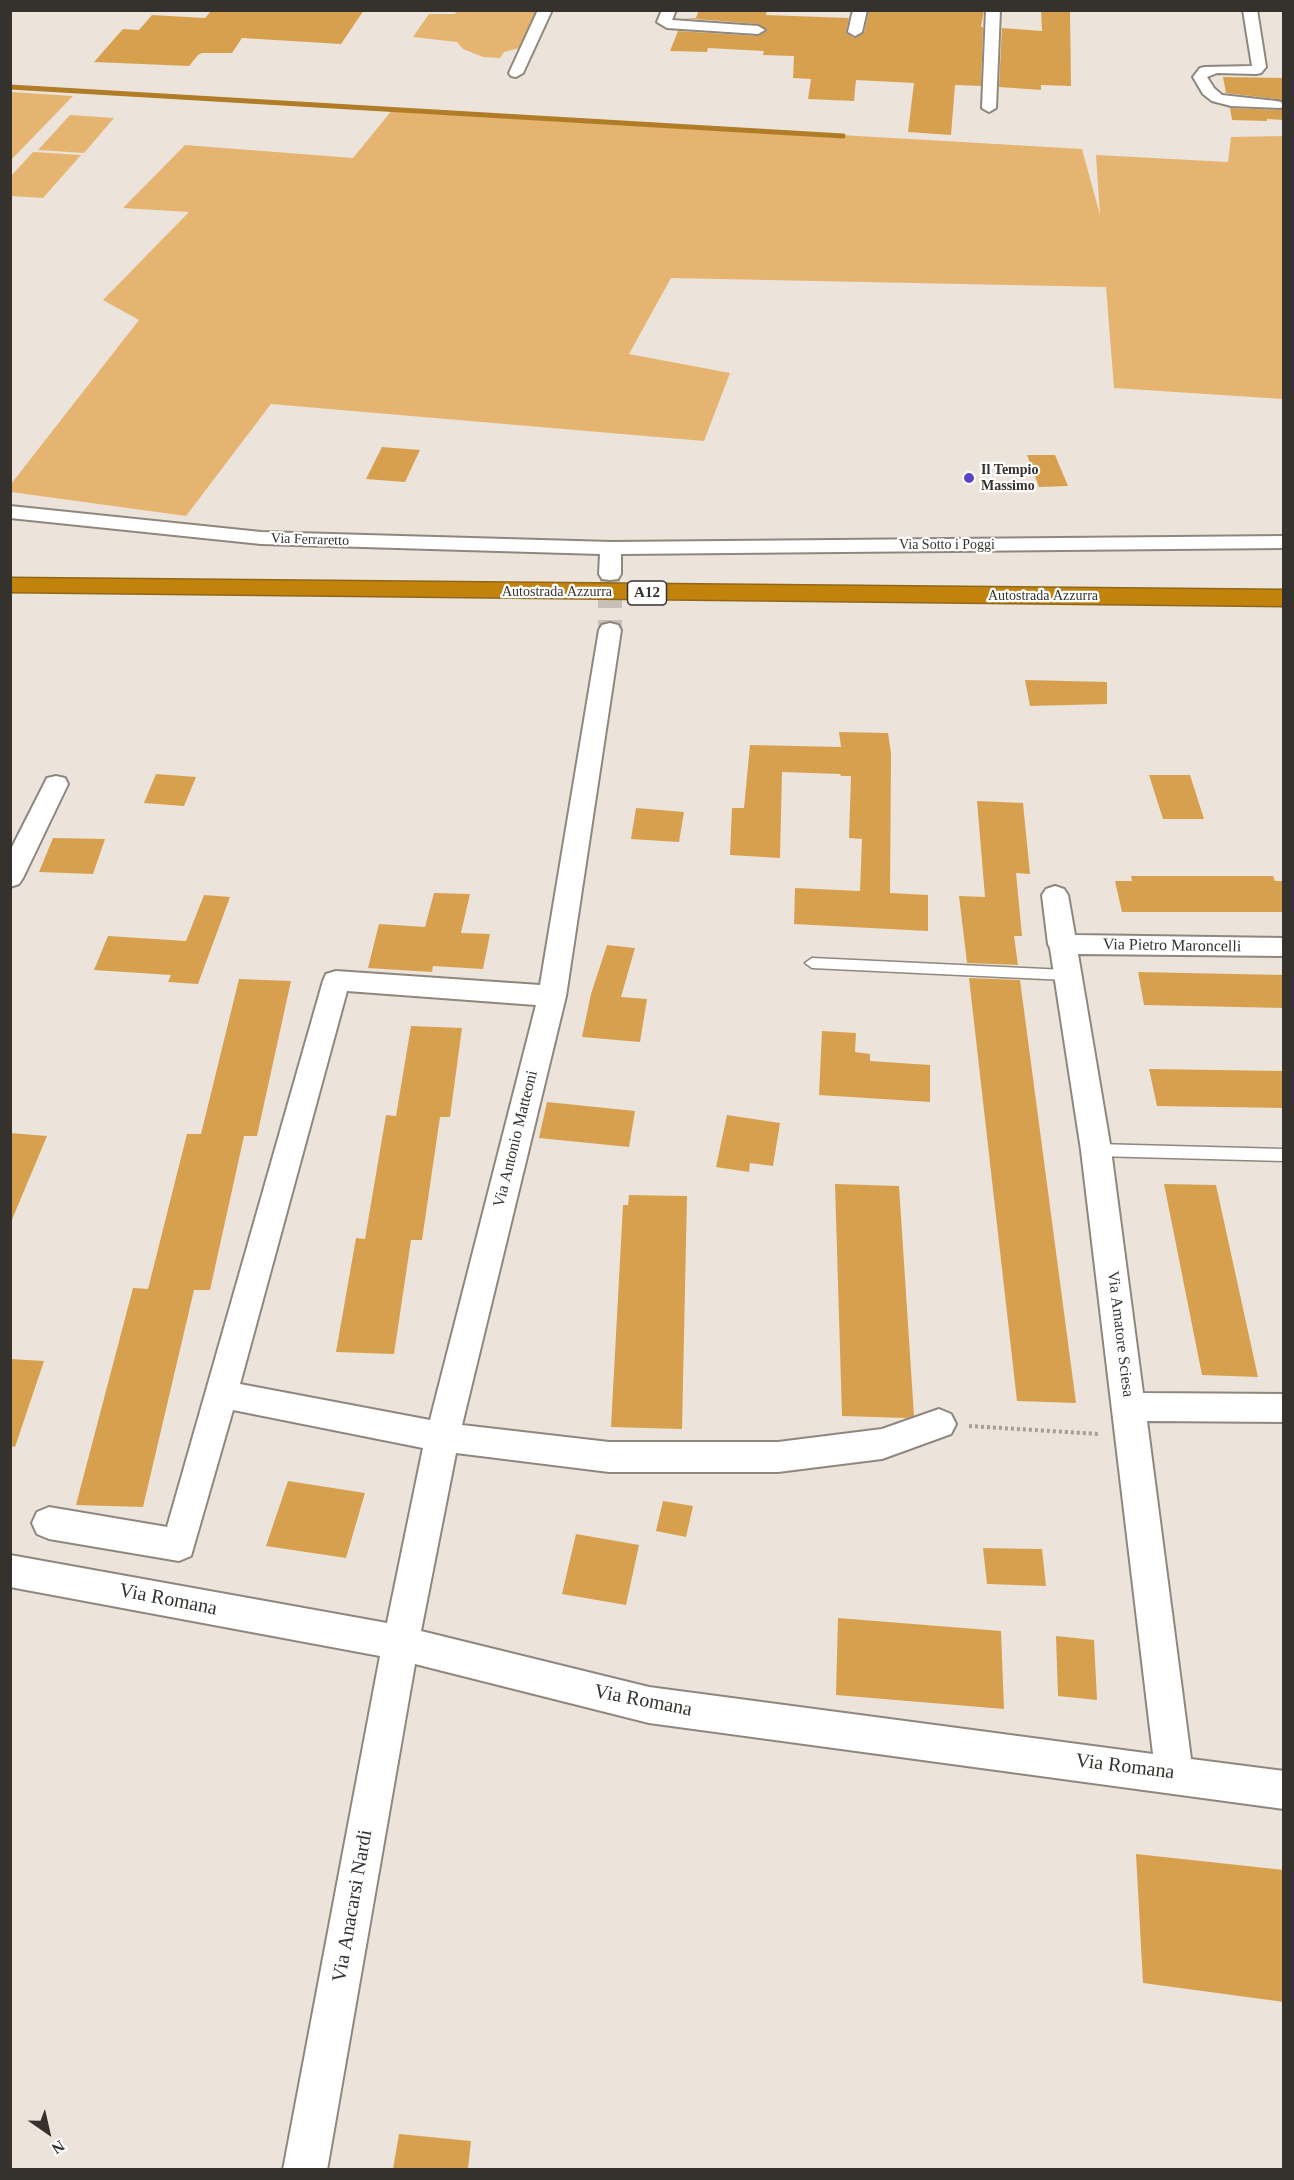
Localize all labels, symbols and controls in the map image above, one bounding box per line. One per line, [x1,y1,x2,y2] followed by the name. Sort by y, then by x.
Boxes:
[981,462,1038,494] place label: Il Tempio Massimo
[962,471,976,485] marker: Il Tempio Massimo
[271,530,349,550] street label: Via Ferraretto
[899,537,995,553] street label: Via Sotto i Poggi
[628,581,666,605] road number: A12
[502,584,612,600] street label: Autostrada Azzurra
[988,588,1098,604] street label: Autostrada Azzurra
[1103,935,1241,957] street label: Via Pietro Maroncelli
[490,1069,542,1209] street label: Via Antonio Matteoni
[1103,1270,1137,1398] street label: Via Amatore Sciesa
[117,1579,219,1621] street label: Via Romana
[592,1680,694,1722] street label: Via Romana
[1074,1749,1176,1785] street label: Via Romana
[328,1828,378,1984] street label: Via Anacarsi Nardi
[18,2102,78,2162] north arrow
[49,2137,68,2158] text: N

